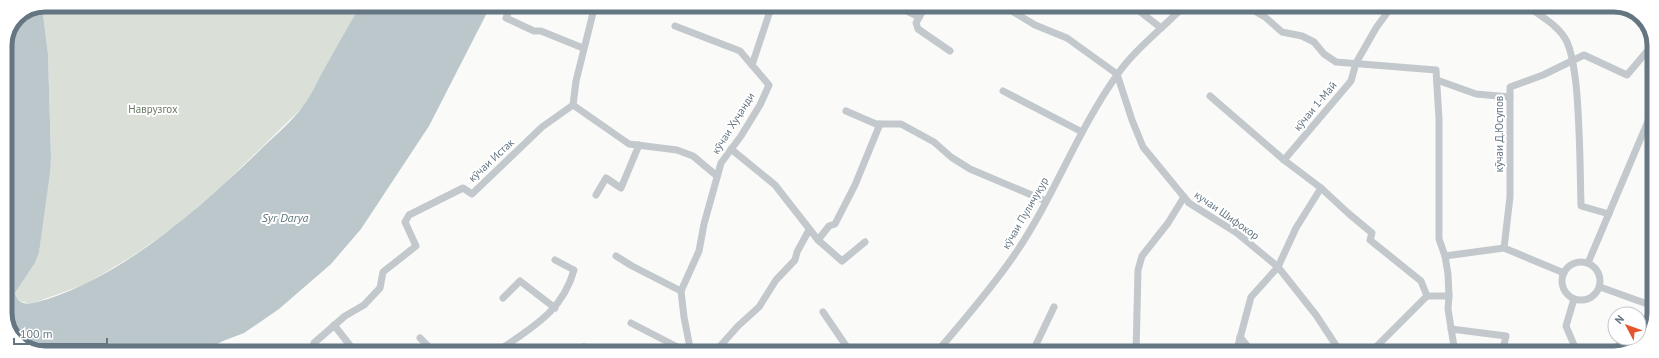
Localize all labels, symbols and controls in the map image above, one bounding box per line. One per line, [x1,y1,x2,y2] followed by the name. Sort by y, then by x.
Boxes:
[1290,78,1340,134] street label: кӯчаи 1-Май
[708,90,758,156] street label: кӯчаи Хуҷанди
[1492,96,1506,172] street label: кӯчаи Д.Юсупов
[128,102,178,116] park label: Наврузгох
[465,135,517,185] street label: кӯчаи Истак
[999,174,1051,252] street label: кӯчаи Пуличуқур
[1192,187,1262,243] street label: кучаи Шифокор
[262,210,308,225] water label: Syr Darya
[1607,306,1647,346] north arrow
[1612,312,1627,327] text: N
[14,320,107,346] scale bar
[20,326,53,341] text: 100 m

